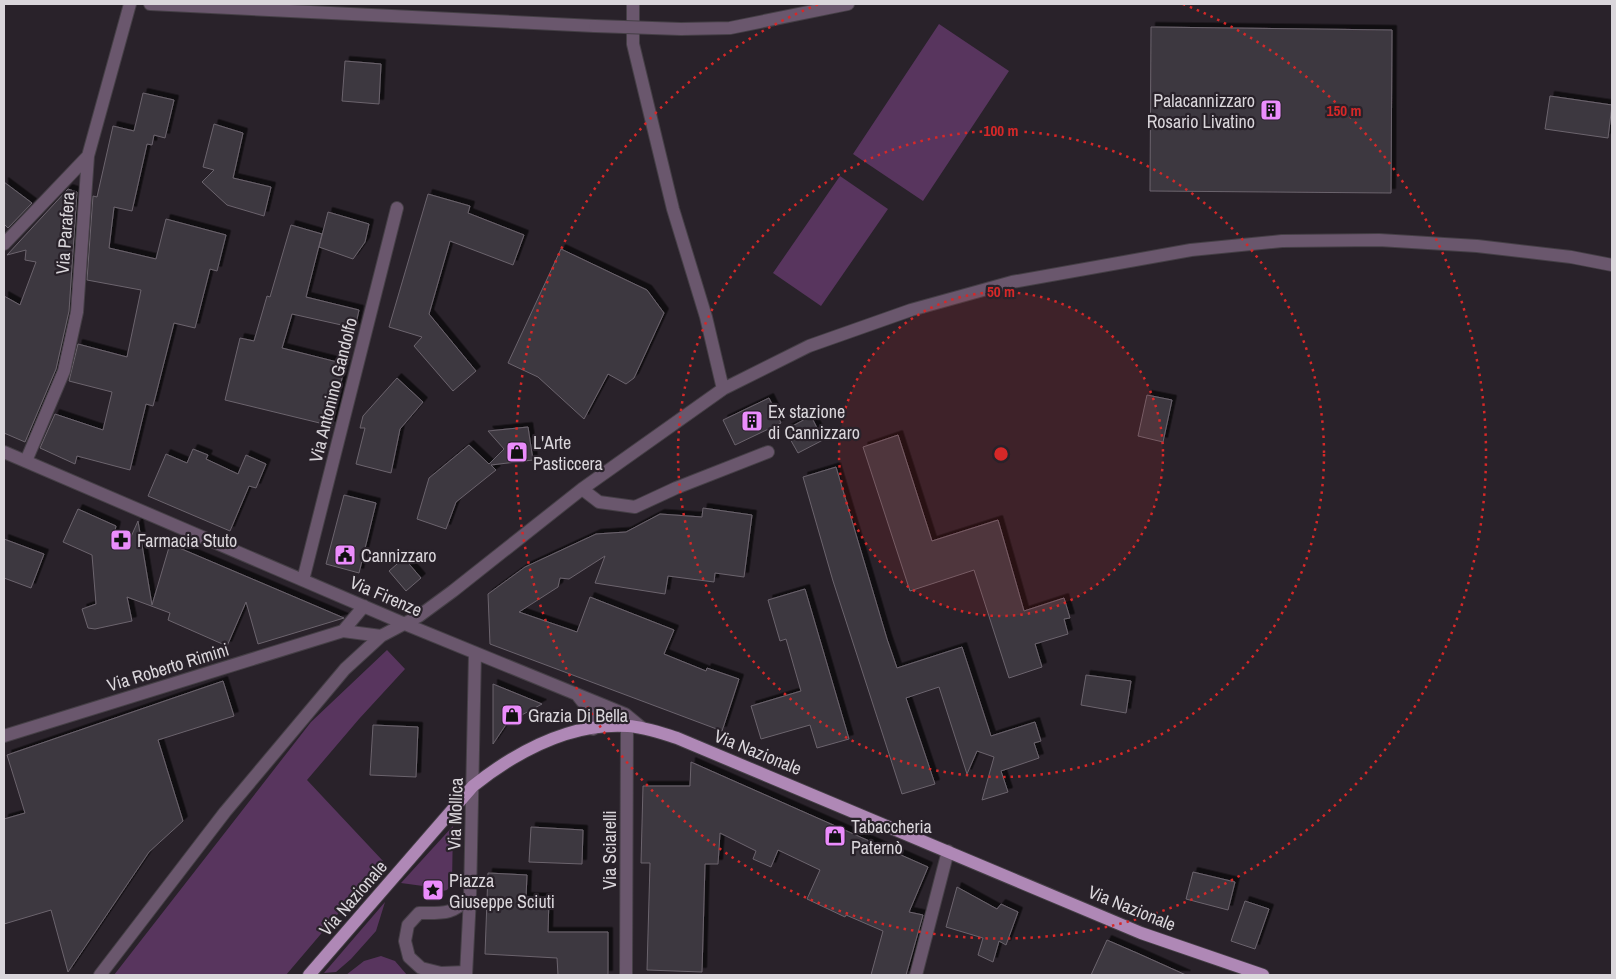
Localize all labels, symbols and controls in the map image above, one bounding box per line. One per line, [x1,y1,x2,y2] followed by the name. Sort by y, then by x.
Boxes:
[1147,88,1255,134] place label: Palacannizzaro Rosario Livatino
[1259,98,1283,122] building icon: Palacannizzaro Rosario Livatino
[1327,100,1361,121] text: 150 m
[984,120,1018,141] text: 100 m
[50,191,80,275] street label: Via Parafera
[987,281,1015,302] text: 50 m
[303,315,363,465] street label: Via Antonino Gandolfo
[768,399,860,445] place label: Ex stazione di Cannizzaro
[740,409,764,433] building icon: Ex stazione di Cannizzaro
[533,430,603,476] place label: L'Arte Pasticcera
[505,440,529,464] shop icon: L'Arte Pasticcera
[992,445,1010,463] centre of rings
[109,528,133,552] pharmacy icon: Farmacia Stuto
[137,528,237,553] place label: Farmacia Stuto
[333,543,357,567] public building icon: Cannizzaro
[361,543,436,568] place label: Cannizzaro
[346,570,426,622] street label: Via Firenze
[104,637,232,697] street label: Via Roberto Rimini
[500,703,524,727] shop icon: Grazia Di Bella
[528,703,628,728] place label: Grazia Di Bella
[710,723,806,781] street label: Via Nazionale
[441,777,469,851] street label: Via Mollica
[597,810,622,890] street label: Via Sciarelli
[851,814,932,860] place label: Tabaccheria Paternò
[823,824,847,848] shop icon: Tabaccheria Paternò
[313,855,393,941] street label: Via Nazionale
[449,868,555,914] place label: Piazza Giuseppe Sciuti
[421,878,445,902] place icon: Piazza Giuseppe Sciuti
[1084,879,1180,937] street label: Via Nazionale

